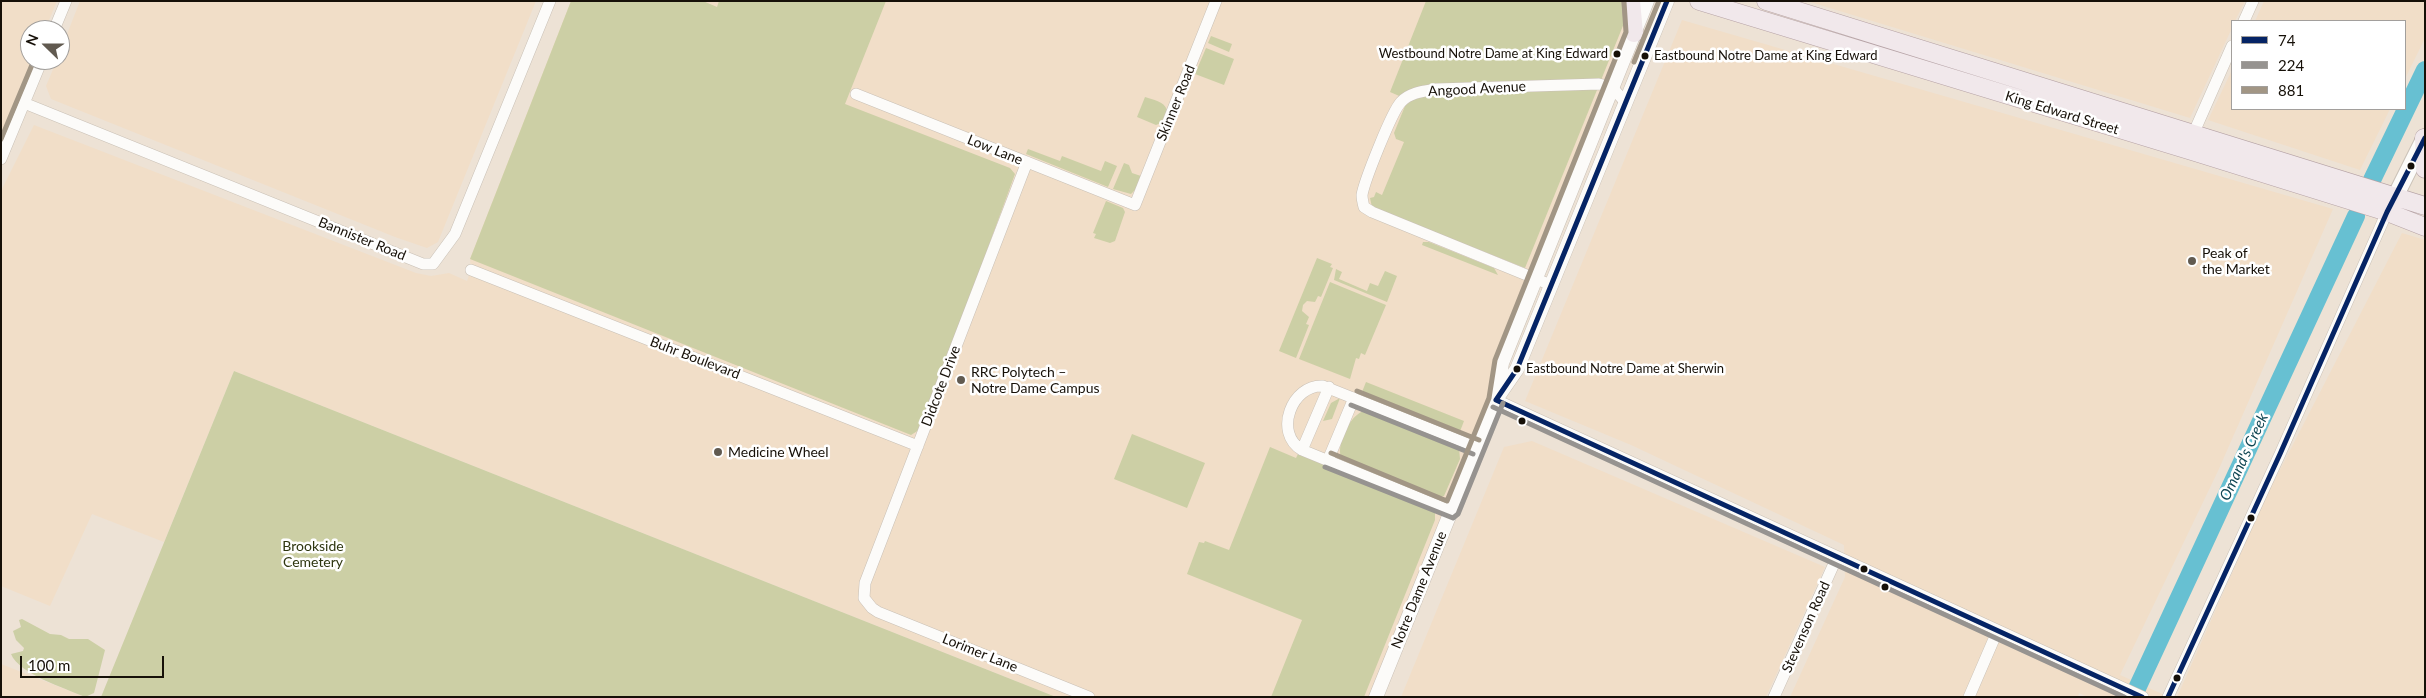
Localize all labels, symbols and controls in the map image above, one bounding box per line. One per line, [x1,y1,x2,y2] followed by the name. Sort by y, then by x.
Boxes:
[20,20,70,70] north arrow
[2231,20,2406,110] legend
[22,31,41,48] text: N
[2278,31,2295,49] text: 74
[1379,46,1608,62] place label: Westbound Notre Dame at King Edward
[1654,48,1878,64] place label: Eastbound Notre Dame at King Edward
[1612,49,1622,59] marker: Westbound Notre Dame at King Edward
[1640,51,1650,61] marker: Eastbound Notre Dame at King Edward
[2278,56,2304,74] text: 224
[1153,62,1199,144] street label: Skinner Road
[1428,78,1526,100] street label: Angood Avenue
[2278,81,2304,99] text: 881
[2003,88,2121,138] street label: King Edward Street
[965,131,1025,169] street label: Low Lane
[2406,161,2416,171] unlabelled marker
[316,214,408,264] street label: Bannister Road
[2202,245,2270,278] place label: Peak of the Market
[2186,255,2198,267] marker: Peak of the Market
[648,333,742,383] street label: Buhr Boulevard
[918,343,964,429] street label: Didcote Drive
[1526,361,1724,377] place label: Eastbound Notre Dame at Sherwin
[971,364,1100,397] place label: RRC Polytech – Notre Dame Campus
[1512,364,1522,374] marker: Eastbound Notre Dame at Sherwin
[955,374,967,386] marker: RRC Polytech – Notre Dame Campus
[2216,410,2272,504] water label: Omand's Creek
[1517,416,1527,426] unlabelled marker
[728,444,829,460] place label: Medicine Wheel
[712,446,724,458] marker: Medicine Wheel
[2246,513,2256,523] unlabelled marker
[1388,529,1450,651] street label: Notre Dame Avenue
[282,538,344,570] park label: Brookside Cemetery
[1859,564,1869,574] unlabelled marker
[1778,579,1834,675] street label: Stevenson Road
[1880,582,1890,592] unlabelled marker
[940,630,1020,676] street label: Lorimer Lane
[22,646,166,678] scale bar
[28,656,70,674] text: 100 m
[2172,673,2182,683] unlabelled marker

